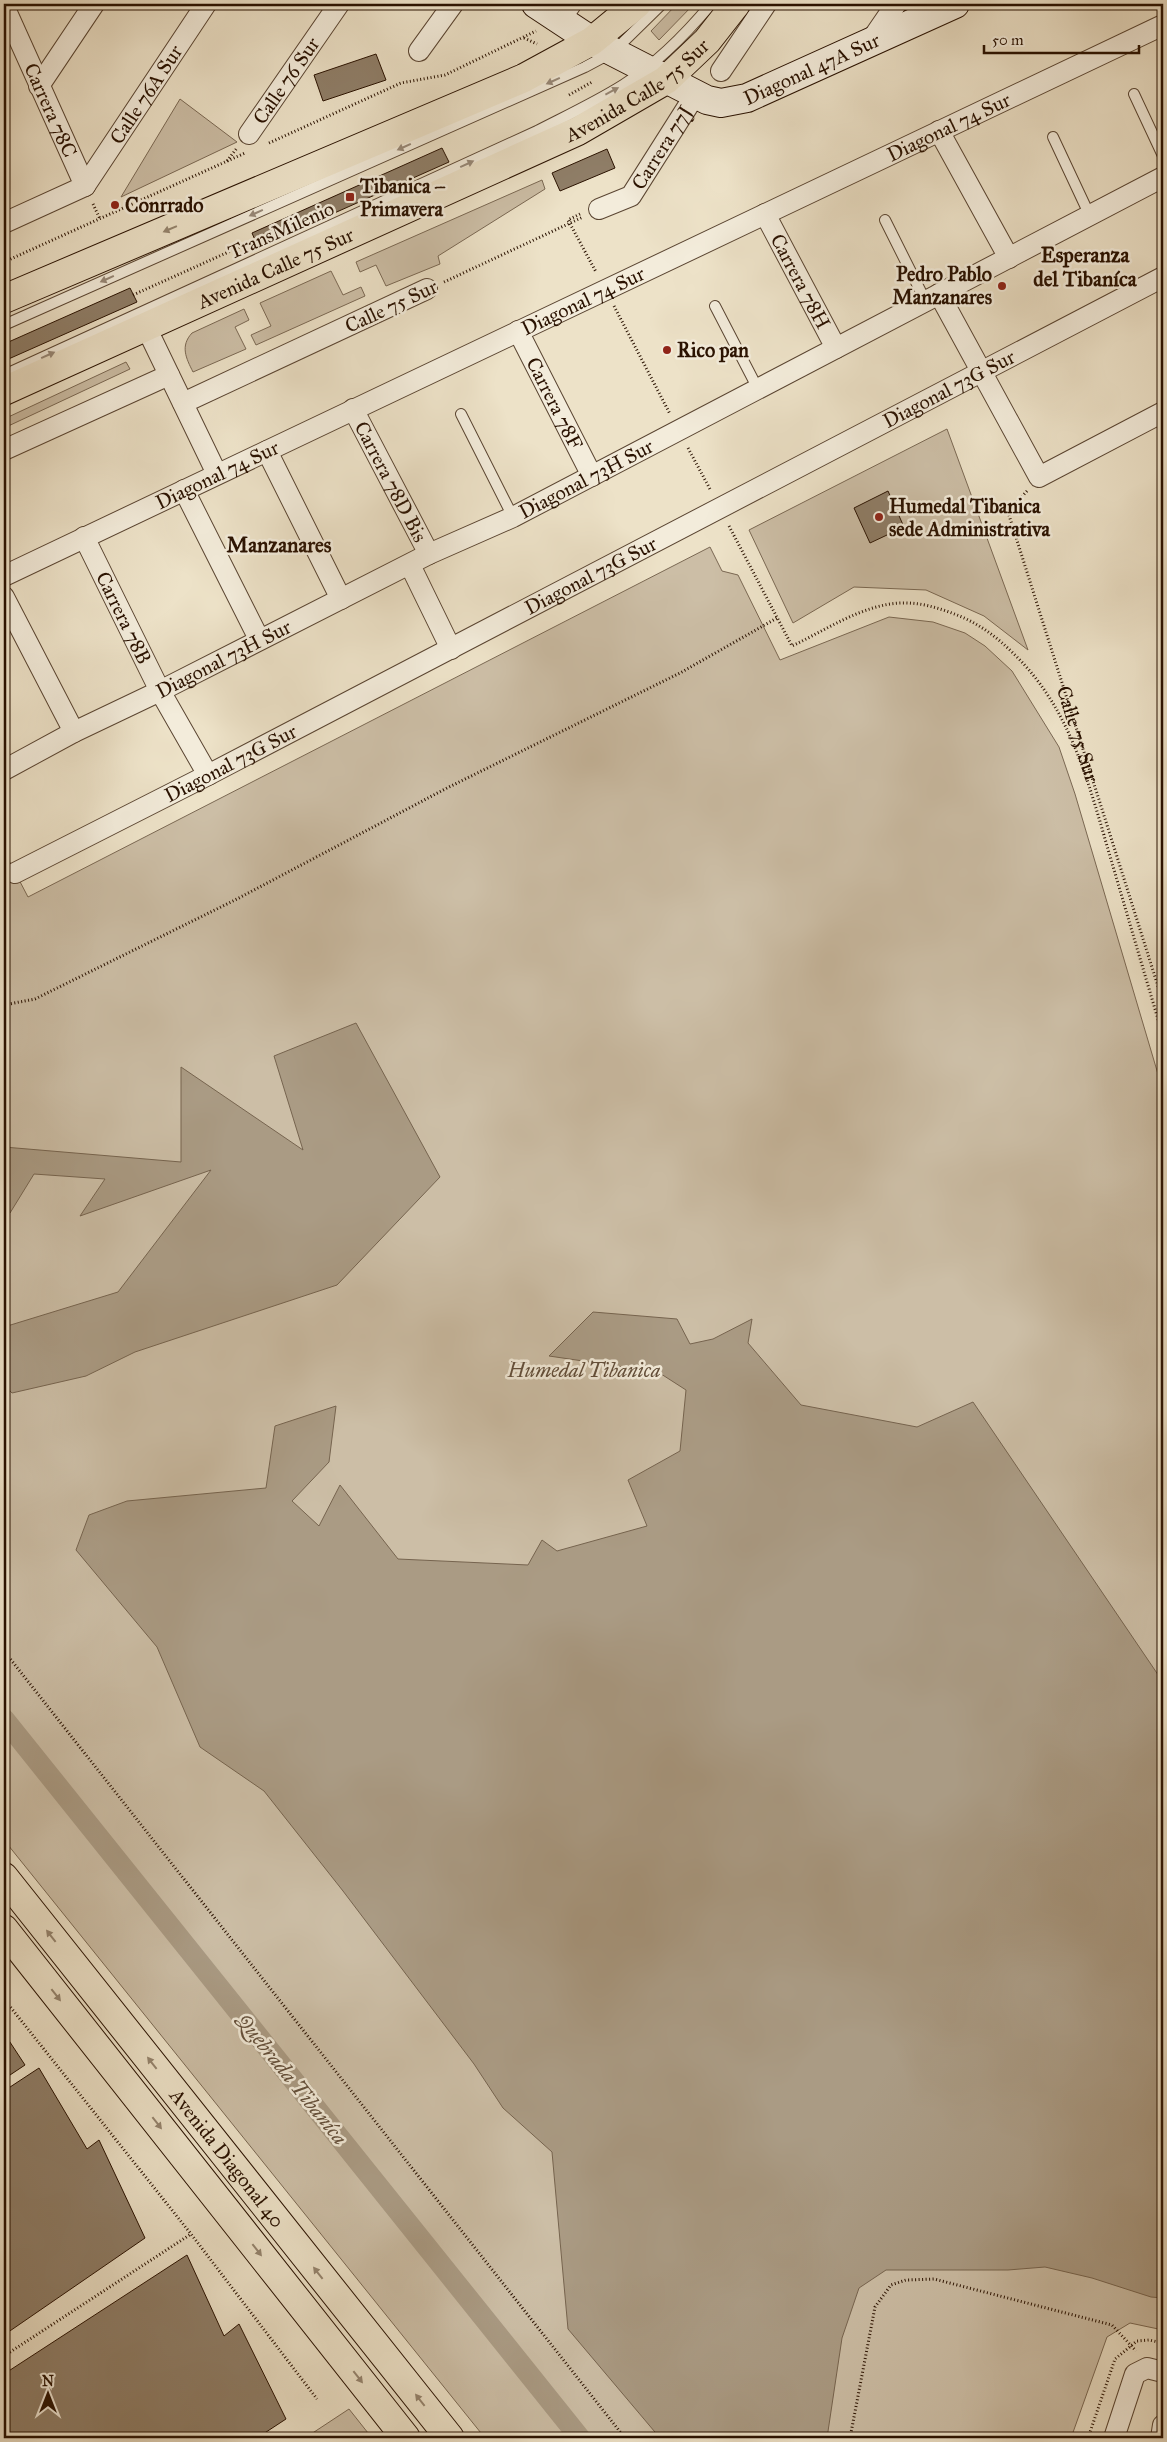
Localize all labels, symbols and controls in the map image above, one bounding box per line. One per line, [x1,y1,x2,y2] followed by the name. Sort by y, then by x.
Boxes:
[984,22,1140,54] scale bar
[740,27,884,110] street label: Diagonal 47A Sur
[992,31,1024,49] text: 50 m
[248,32,325,129] street label: Calle 76 Sur
[561,33,714,148] street label: Avenida Calle 75 Sur
[104,40,188,148] street label: Calle 76A Sur
[19,59,82,161] street label: Carrera 78C
[546,78,560,86] one-way arrow
[605,87,619,95] one-way arrow
[883,87,1015,166] street label: Diagonal 74 Sur
[626,101,698,194] street label: Carrera 77J
[397,144,411,152] one-way arrow
[460,160,474,168] one-way arrow
[359,174,446,221] place label: Tibanica – Primavera
[344,191,356,203] marker: Tibanica – Primavera
[125,193,203,217] place label: Conrrado
[224,196,338,264] street label: TransMilenio
[109,199,121,211] marker: Conrrado
[249,210,263,218] one-way arrow
[193,222,358,314] street label: Avenida Calle 75 Sur
[163,226,177,234] one-way arrow
[766,229,836,333] street label: Carrera 78H
[1033,242,1138,292] district label: Esperanza del Tibaníca
[517,261,649,340] street label: Diagonal 74 Sur
[892,262,993,309] place label: Pedro Pablo Manzanares
[341,274,442,338] street label: Calle 75 Sur
[100,276,114,284] one-way arrow
[996,280,1008,292] marker: Pedro Pablo Manzanares
[677,338,749,363] place label: Rico pan
[661,344,673,356] marker: Rico pan
[879,344,1019,433] street label: Diagonal 73G Sur
[41,351,55,359] one-way arrow
[521,353,588,453] street label: Carrera 78F
[350,417,433,546] street label: Carrera 78D Bis
[515,434,658,524] street label: Diagonal 73H Sur
[152,435,283,514] street label: Diagonal 74 Sur
[889,494,1051,541] place label: Humedal Tibanica sede Administrativa
[873,511,885,523] marker: Humedal Tibanica sede Administrativa
[521,531,661,620] street label: Diagonal 73G Sur
[227,532,332,558] district label: Manzanares
[91,568,157,668] street label: Carrera 78B
[152,614,295,703] street label: Diagonal 73H Sur
[1052,683,1105,785] street label: Calle 75 Sur
[160,719,301,807] street label: Diagonal 73G Sur
[507,1358,660,1382] park label: Humedal Tibanica
[45,1930,56,1943] one-way arrow
[50,1988,61,2001] one-way arrow
[230,2007,353,2150] water label: Quebrada Tibaníca
[147,2057,157,2070] one-way arrow
[164,2083,290,2232] street label: Avenida Diagonal 40
[151,2116,162,2129] one-way arrow
[252,2243,263,2256] one-way arrow
[313,2267,324,2280] one-way arrow
[22,2370,72,2420] north arrow
[353,2371,364,2384] one-way arrow
[42,2373,54,2390] text: N
[414,2394,425,2407] one-way arrow

